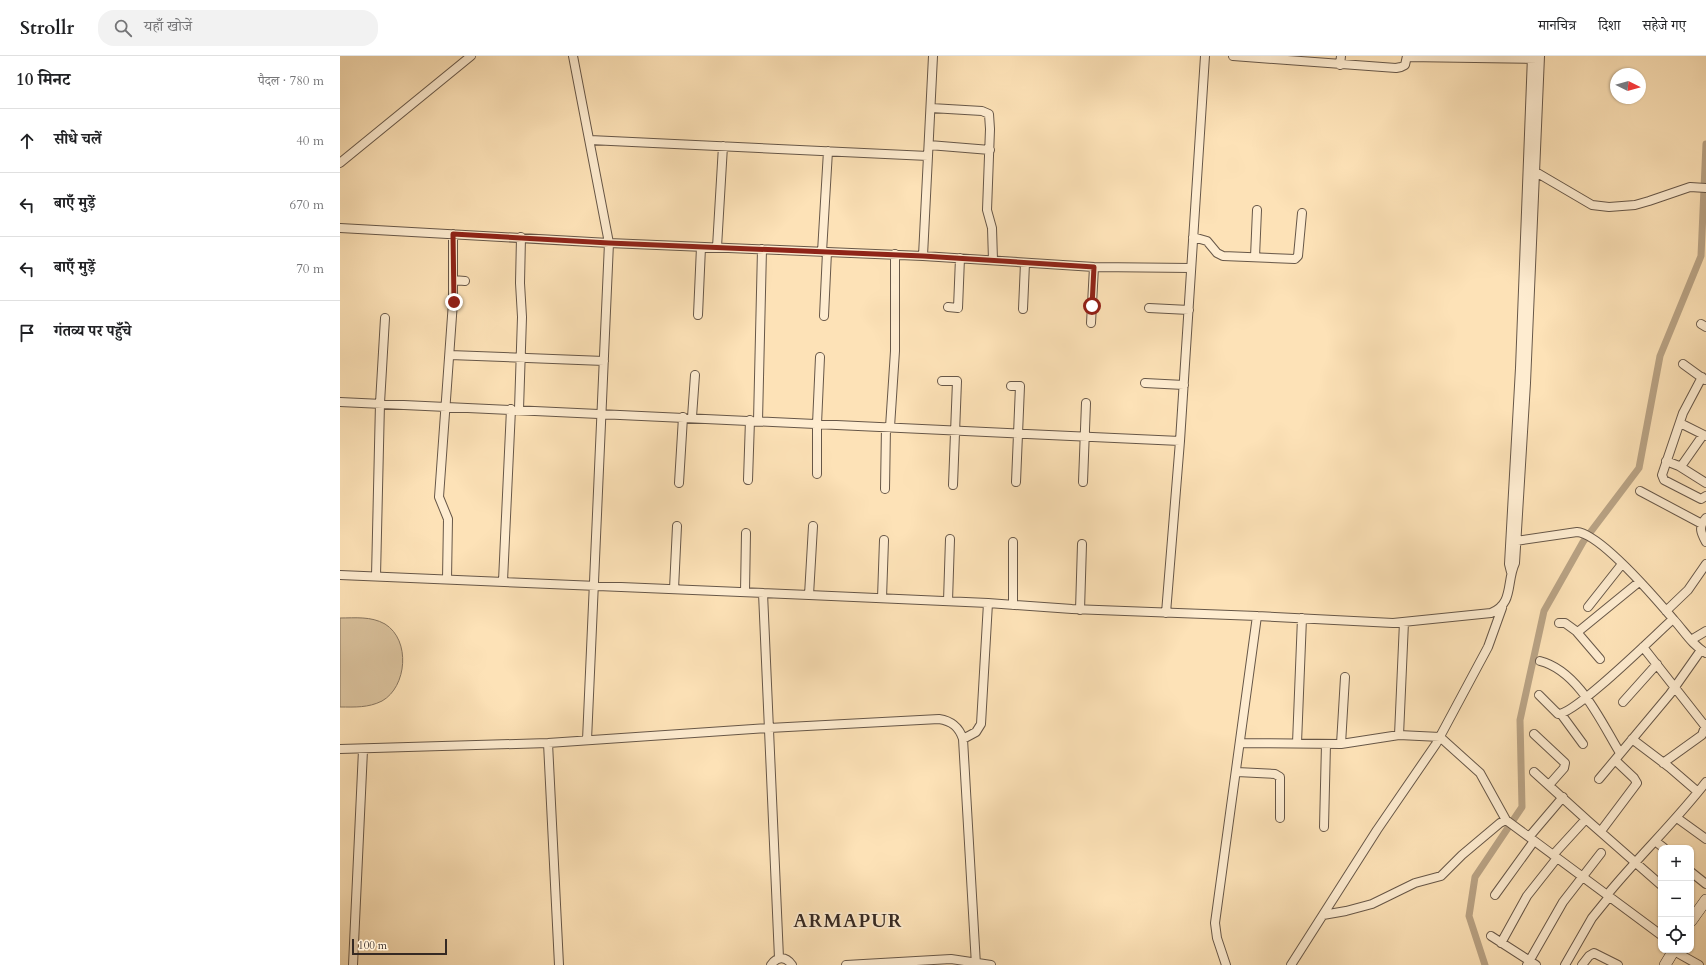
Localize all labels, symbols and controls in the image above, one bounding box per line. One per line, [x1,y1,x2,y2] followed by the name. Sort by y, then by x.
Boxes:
[98,10,378,46] search box
[20,15,74,41] text: Strollr
[144,16,192,36] text: यहाँ खोजें
[1538,16,1576,35] text: मानचित्र
[1598,16,1620,35] text: दिशा
[1642,16,1686,35] text: सहेजे गए
[112,17,134,39] icon: search
[16,68,70,91] text: 10 मिनट
[1610,68,1646,104] north arrow
[258,72,324,90] text: पैदल · 780 m
[54,129,102,149] text: सीधे चलें
[16,130,38,152] icon: ahead
[296,132,324,150] text: 40 m
[54,193,95,213] text: बाएँ मुड़ें
[16,194,38,216] icon: left
[290,196,324,214] text: 670 m
[54,257,95,277] text: बाएँ मुड़ें
[16,258,38,280] icon: left
[296,260,324,278] text: 70 m
[445,293,463,311] route end
[1083,297,1101,315] route start
[54,321,131,341] text: गंतव्य पर पहुँचे
[16,322,38,344] icon: arrive
[1658,845,1694,953] map controls
[1658,845,1694,881] button: +
[1658,881,1694,917] button: −
[793,908,903,934] district label: ARMAPUR
[1658,917,1694,953] button: locate
[352,937,447,956] scale bar
[358,938,387,953] text: 100 m

